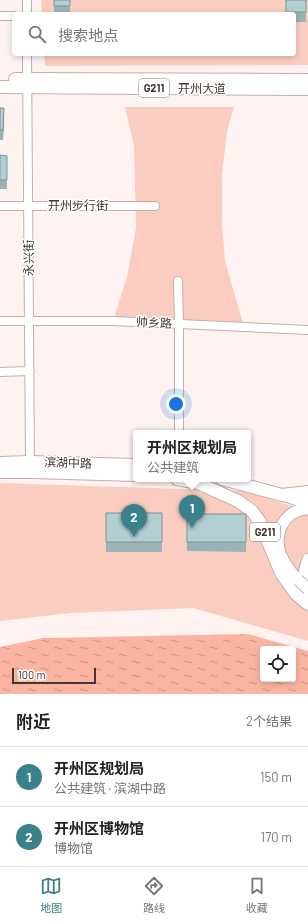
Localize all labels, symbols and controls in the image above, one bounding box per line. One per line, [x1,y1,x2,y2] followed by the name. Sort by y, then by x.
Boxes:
[12,12,296,56] search box
[26,23,48,45] icon: search
[58,26,118,44] text: 搜索地点
[139,79,169,97] road number: G211
[178,81,226,95] street label: 开州大道
[48,198,108,212] street label: 开州步行街
[21,240,35,276] street label: 永兴街
[136,314,172,330] street label: 帅乡路
[166,394,186,414] your location
[133,430,251,482] popup
[147,438,237,456] text: 开州区规划局
[44,454,92,470] street label: 滨湖中路
[147,459,199,475] text: 公共建筑
[179,495,205,528] pin: 1
[121,504,147,537] pin: 2
[250,523,280,541] road number: G211
[260,646,296,682] map controls
[260,646,296,682] button: locate
[12,666,96,685] scale bar
[18,668,46,681] text: 100 m
[16,711,50,731] text: 附近
[246,713,292,729] text: 2个结果
[54,759,144,777] text: 开州区规划局
[27,769,31,785] text: 1
[260,769,292,785] text: 150 m
[54,780,166,796] text: 公共建筑 · 滨湖中路
[54,819,144,837] text: 开州区博物馆
[25,829,33,845] text: 2
[261,829,292,845] text: 170 m
[54,840,93,856] text: 博物馆
[40,875,62,915] tab: 地图
[143,875,165,915] tab: 路线
[246,875,268,915] tab: 收藏

